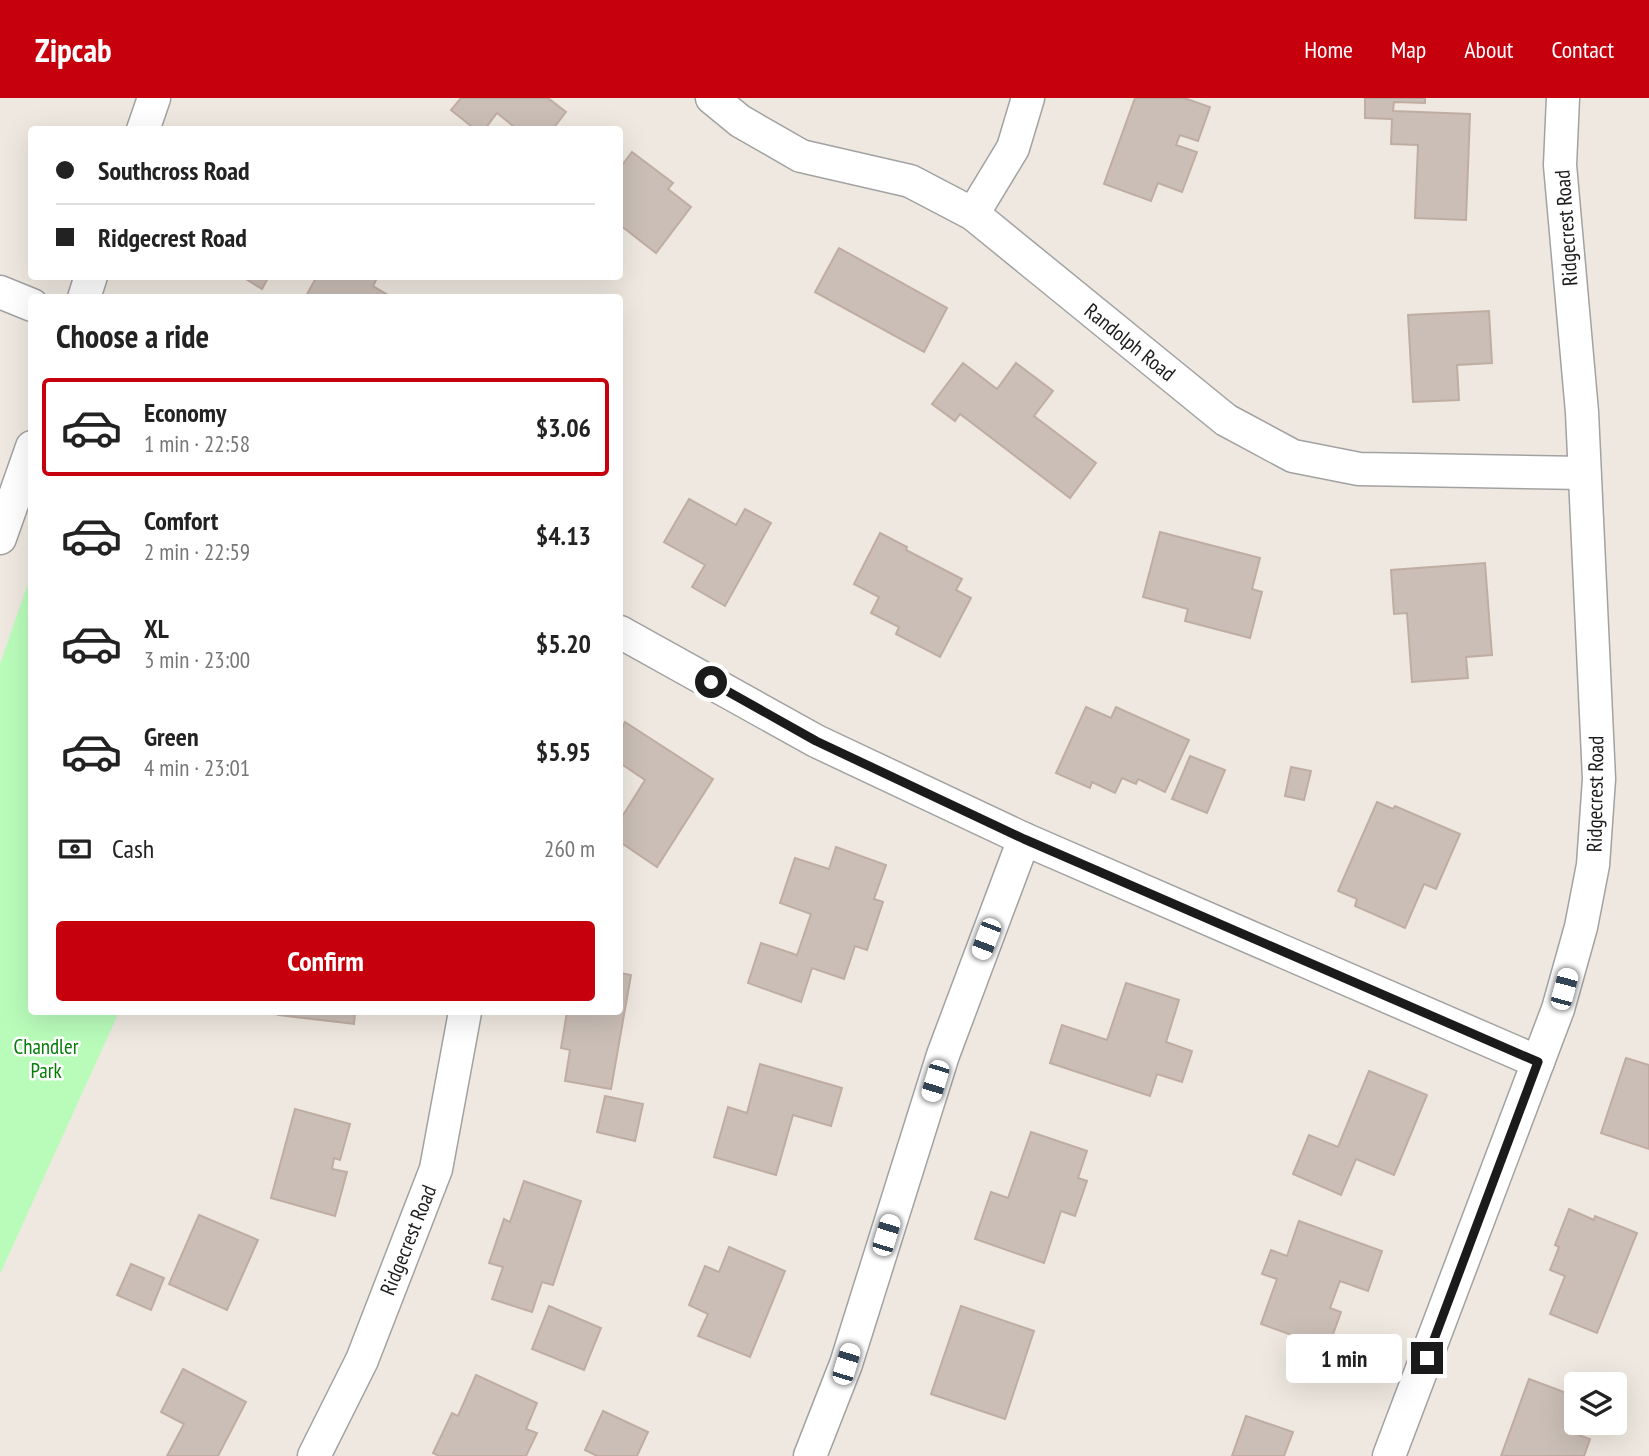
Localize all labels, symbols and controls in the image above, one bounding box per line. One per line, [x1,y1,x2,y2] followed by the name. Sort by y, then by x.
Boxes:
[35,28,112,71] text: Zipcab
[1304,34,1353,65] text: Home
[1391,34,1426,65] text: Map
[1464,34,1513,65] text: About
[1551,34,1614,65] text: Contact
[98,154,250,187] text: Southcross Road
[1548,169,1584,287] street label: Ridgecrest Road
[98,221,247,254] text: Ridgecrest Road
[1079,297,1181,387] street label: Randolph Road
[56,315,209,357] text: Choose a ride
[60,396,123,459] icon: car
[144,396,226,429] text: Economy
[536,411,591,444] text: $3.06
[144,429,250,458] text: 1 min · 22:58
[60,504,123,567] icon: car
[144,504,218,537] text: Comfort
[536,519,591,552] text: $4.13
[144,537,250,566] text: 2 min · 22:59
[60,612,123,675] icon: car
[144,612,169,645] text: XL
[536,627,591,660] text: $5.20
[144,645,250,674] text: 3 min · 23:00
[695,666,727,698] route start
[60,720,123,783] icon: car
[144,720,199,753] text: Green
[536,735,591,768] text: $5.95
[1580,736,1610,852] street label: Ridgecrest Road
[144,753,250,782] text: 4 min · 23:01
[56,830,94,868] icon: cash
[112,832,154,865] text: Cash
[544,834,595,863] text: 260 m
[969,916,1004,962] car
[56,921,595,1001] button: Confirm
[1549,966,1580,1012] car
[14,1033,79,1084] park label: Chandler Park
[919,1058,952,1104] car
[374,1181,442,1299] street label: Ridgecrest Road
[870,1212,903,1258] car
[1287,1334,1402,1382] callout: 1 min
[830,1341,863,1387] car
[1411,1342,1443,1374] route end
[1321,1344,1367,1373] text: 1 min
[1564,1372,1627,1435] map controls
[1564,1372,1627,1435] button: layers

